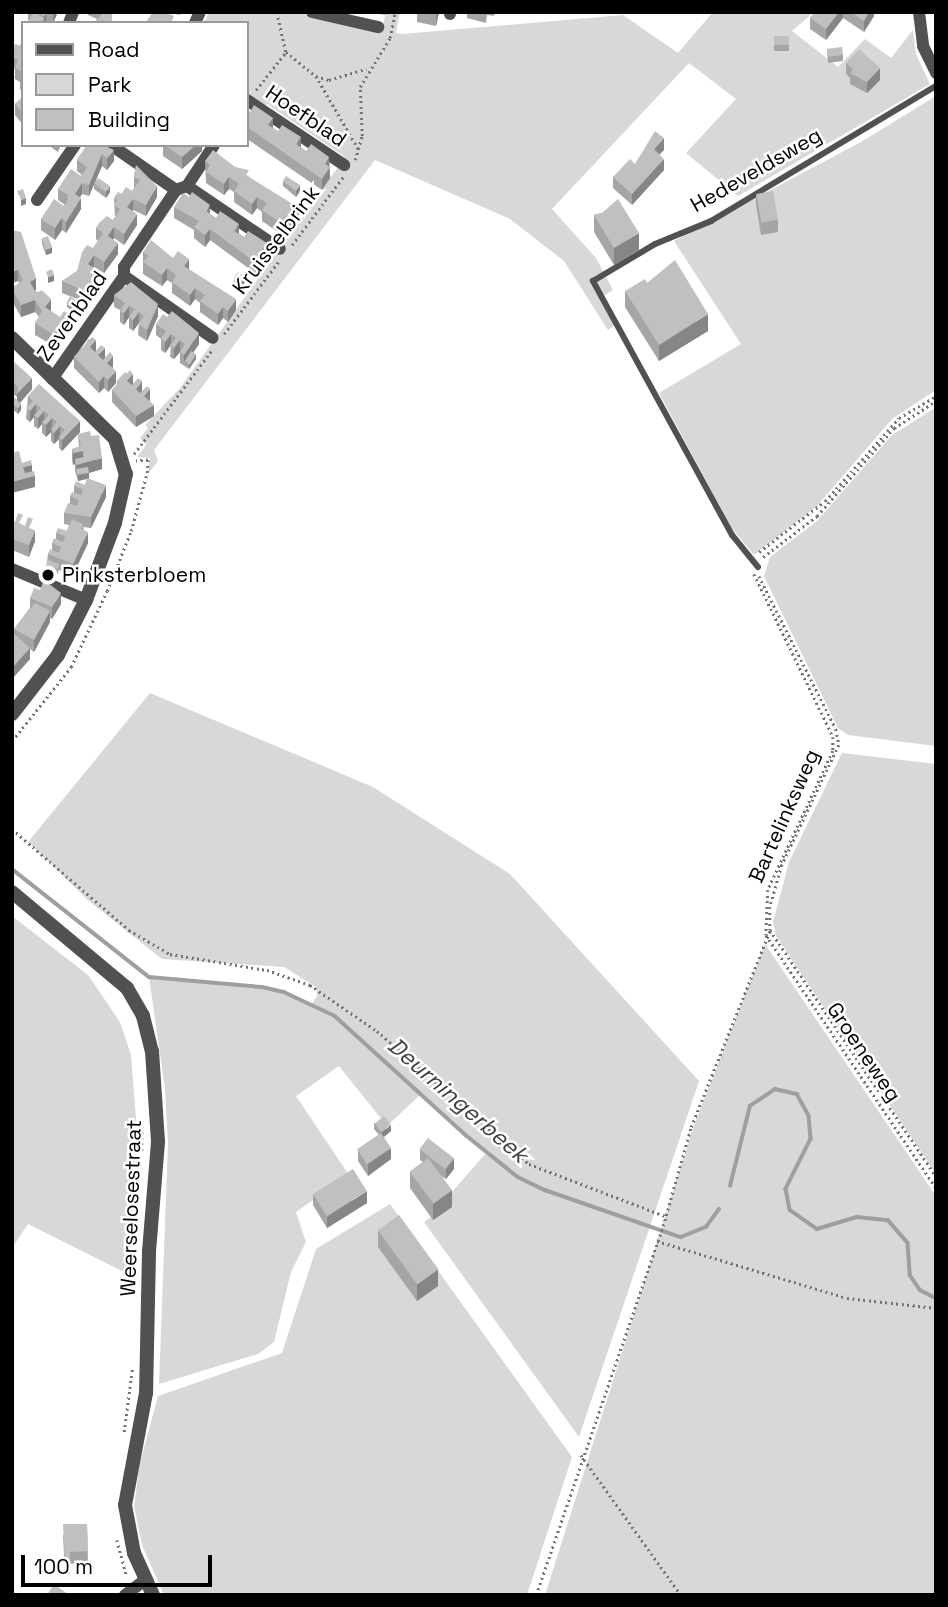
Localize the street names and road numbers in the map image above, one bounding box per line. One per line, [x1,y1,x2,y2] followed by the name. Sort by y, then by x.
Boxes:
[261,80,351,152] street label: Hoefblad
[686,122,826,218] street label: Hedeveldsweg
[227,181,325,299] street label: Kruisselbrink
[32,266,112,366] street label: Zevenblad
[743,745,825,887] street label: Bartelinksweg
[822,998,906,1106] street label: Groeneweg
[115,1119,147,1297] street label: Weerselosestraat

